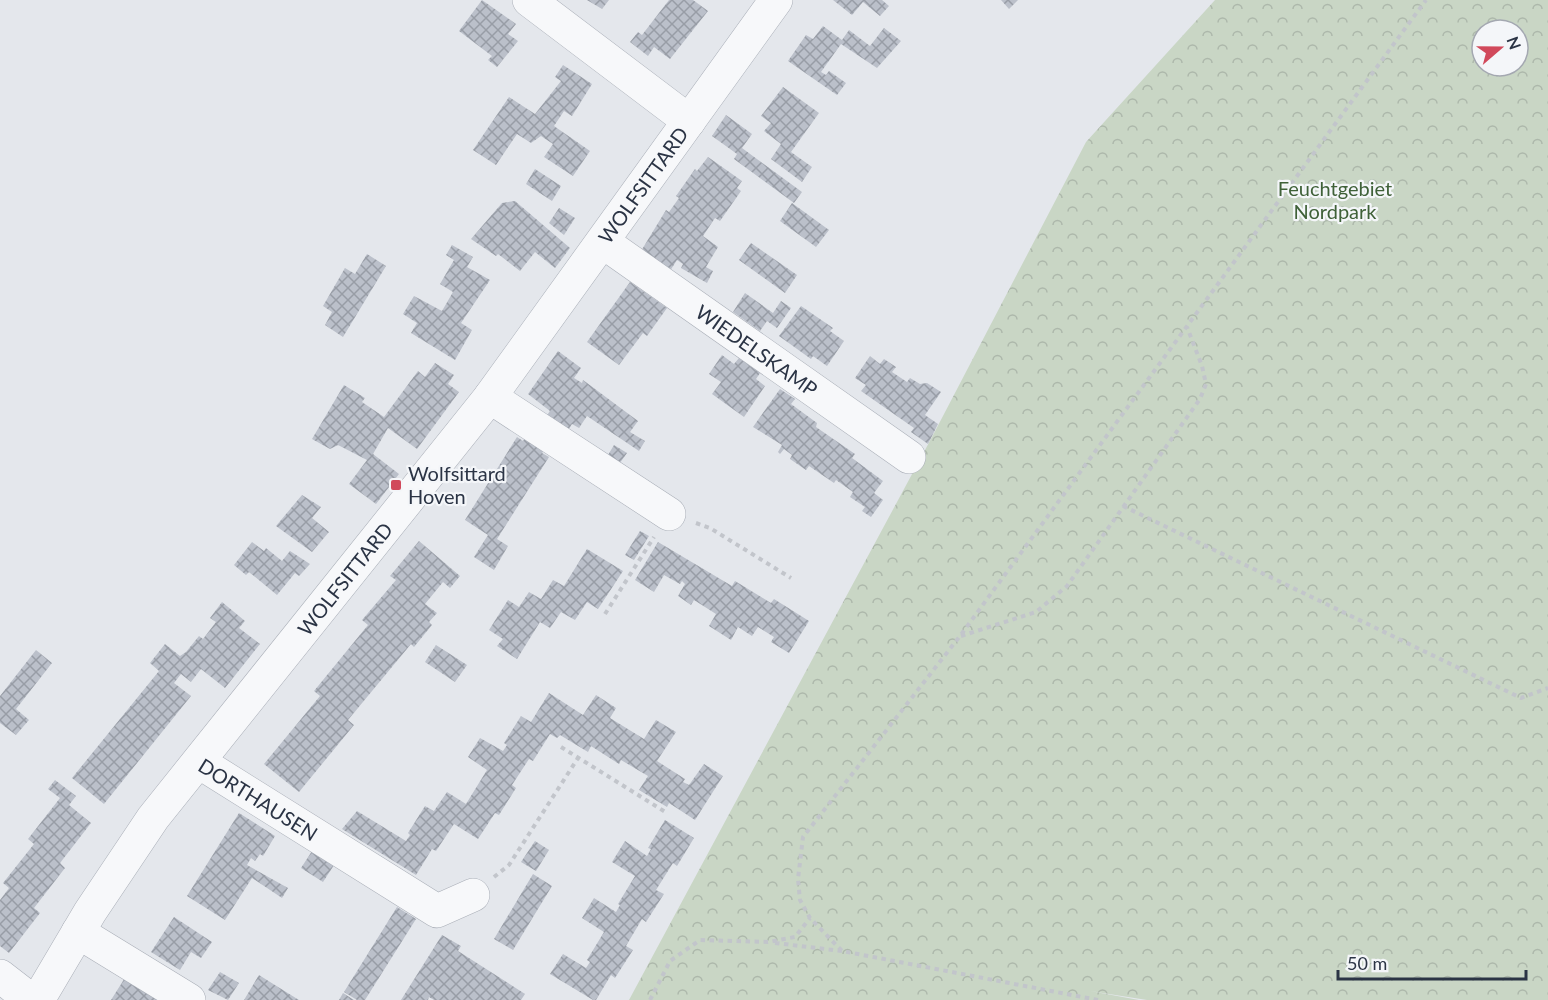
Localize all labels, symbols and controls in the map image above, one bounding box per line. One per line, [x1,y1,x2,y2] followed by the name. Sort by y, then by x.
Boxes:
[1470,18,1530,78] north arrow
[1504,34,1526,52] text: N
[593,122,693,248] street label: WOLFSITTARD
[1278,176,1392,223] park label: Feuchtgebiet Nordpark
[691,299,822,401] street label: WIEDELSKAMP
[408,461,506,508] place label: Wolfsittard Hoven
[389,478,403,492] marker: Wolfsittard Hoven
[292,517,397,640] street label: WOLFSITTARD
[194,753,322,845] street label: DORTHAUSEN
[1338,943,1526,981] scale bar
[1347,952,1387,974] text: 50 m

